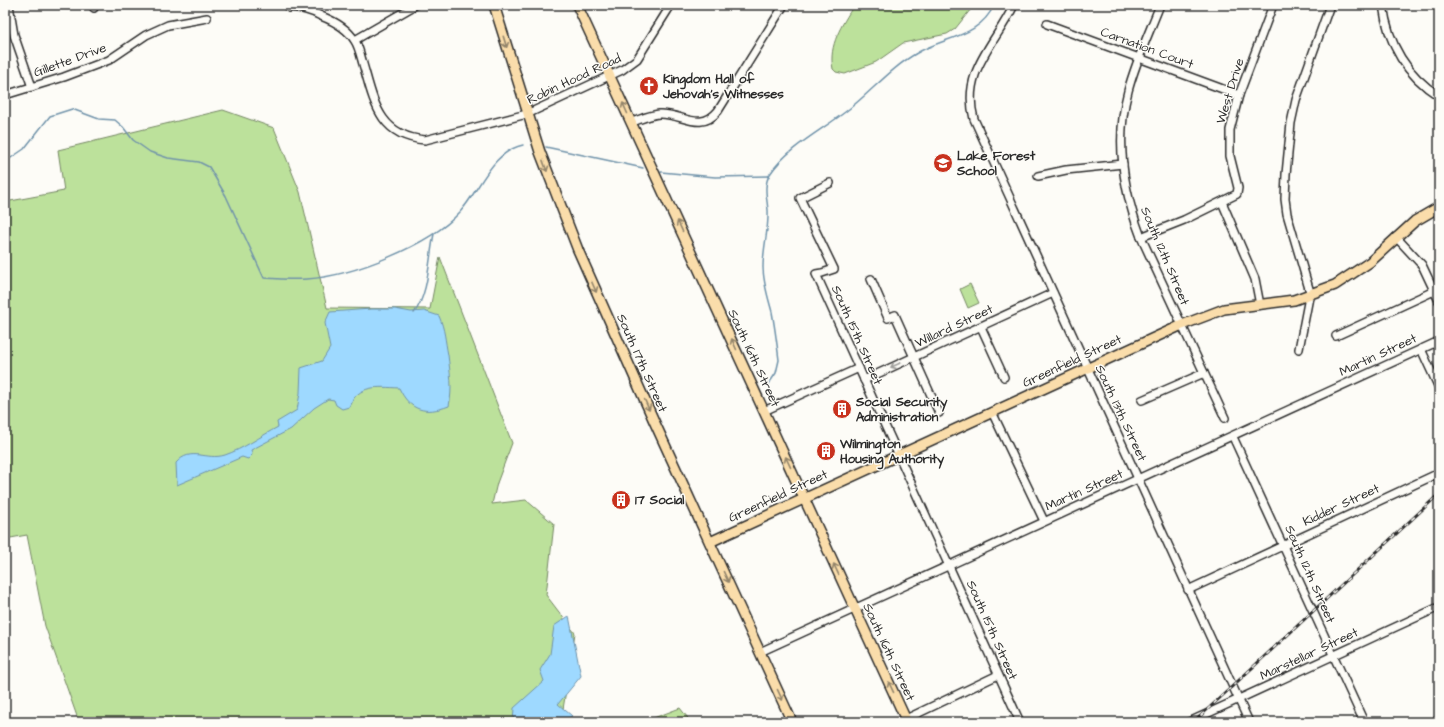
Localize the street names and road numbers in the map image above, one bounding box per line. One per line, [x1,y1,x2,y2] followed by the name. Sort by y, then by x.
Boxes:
[1098,23,1197,73] street label: Carnation Court
[31,39,109,81] street label: Gillette Drive
[524,49,624,109] street label: Robin Hood Road
[1212,56,1248,126] street label: West Drive
[1136,204,1194,309] street label: South 12th Street
[827,282,887,388] street label: South 15th Street
[912,300,997,352] street label: Willard Street
[723,306,785,411] street label: South 16th Street
[612,311,672,416] street label: South 17th Street
[1336,329,1420,381] street label: Martin Street
[1019,330,1125,392] street label: Greenfield Street
[1091,362,1152,465] street label: South 13th Street
[1042,464,1127,515] street label: Martin Street
[725,465,831,527] street label: Greenfield Street
[1300,479,1383,531] street label: Kidder Street
[1280,522,1340,626] street label: South 12th Street
[962,577,1022,683] street label: South 15th Street
[858,600,920,705] street label: South 16th Street
[1257,623,1362,685] street label: Marstellar Street

